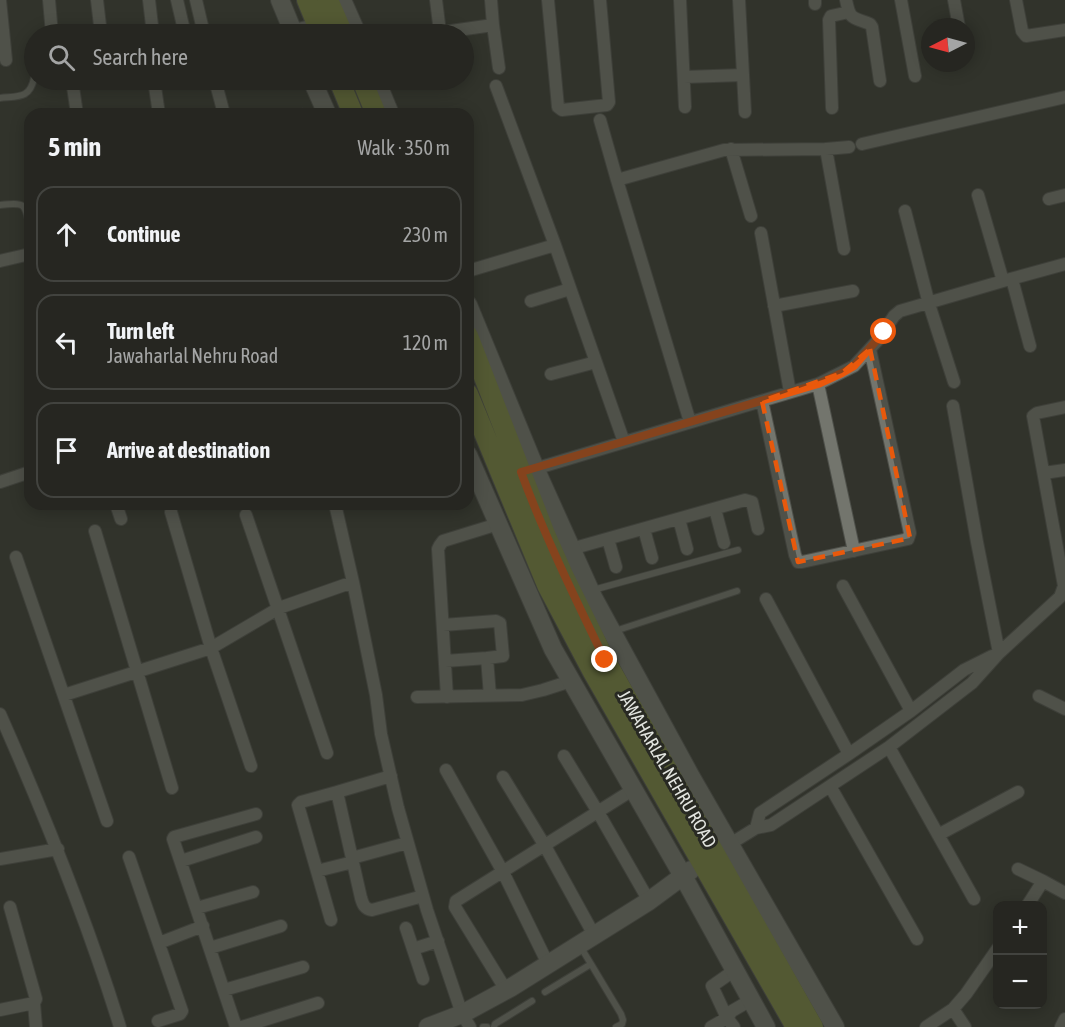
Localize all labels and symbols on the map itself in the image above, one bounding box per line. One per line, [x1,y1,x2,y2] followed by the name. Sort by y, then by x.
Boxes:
[921,18,975,72] north arrow
[870,318,896,344] route start
[591,646,617,672] route end
[614,686,721,851] street label: JAWAHARLAL NEHRU ROAD

